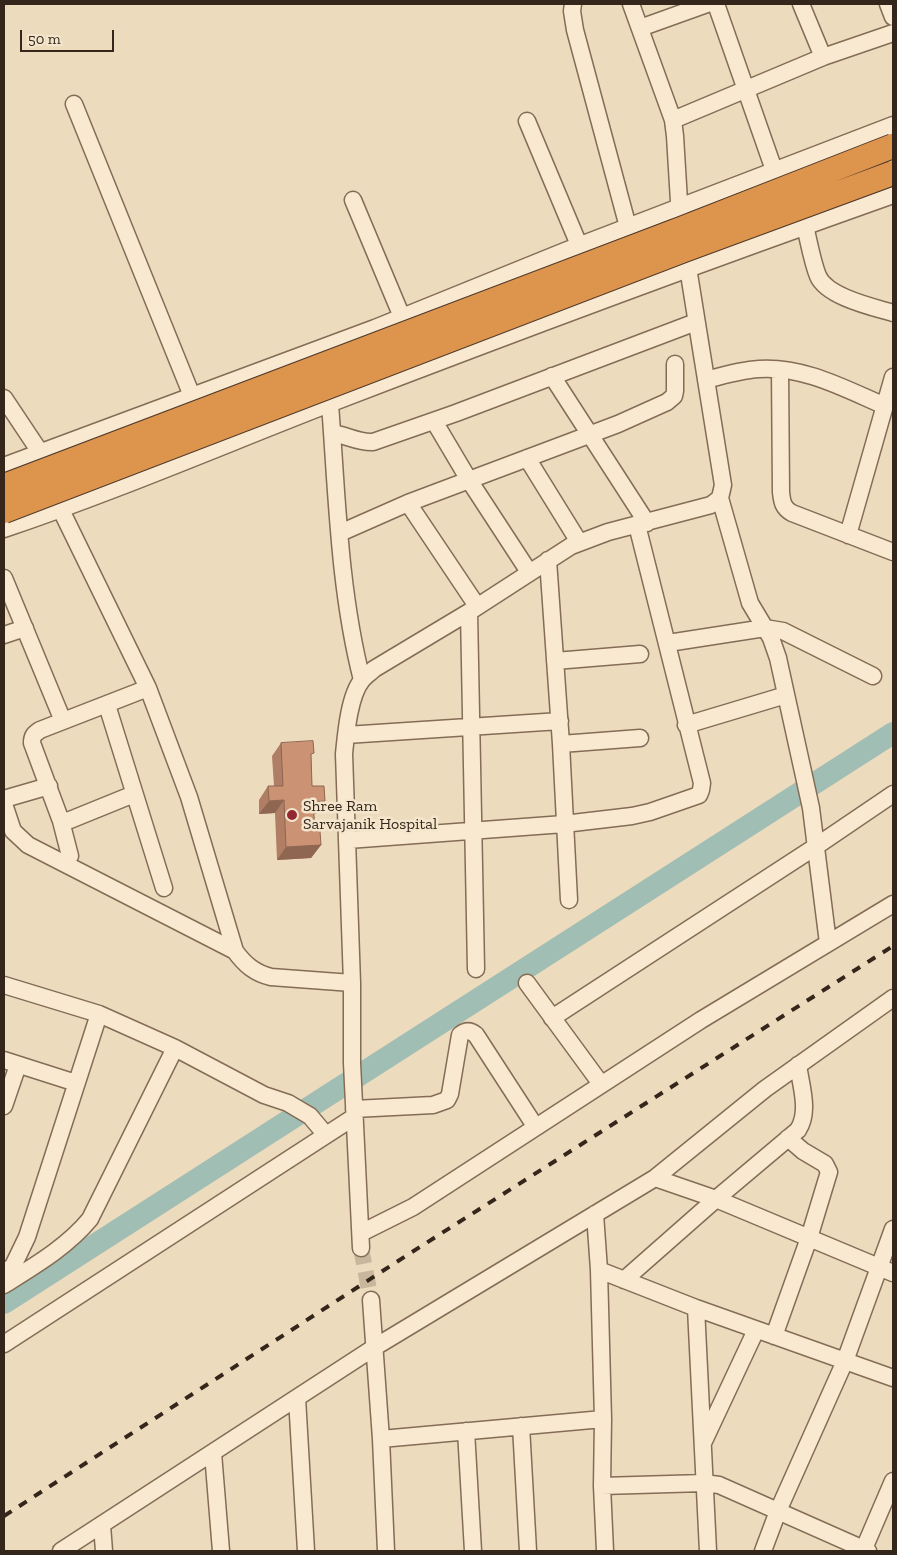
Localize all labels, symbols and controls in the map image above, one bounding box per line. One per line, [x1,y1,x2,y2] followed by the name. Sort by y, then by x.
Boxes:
[22,20,116,52] scale bar
[28,30,61,48] text: 50 m
[303,796,437,834] place label: Shree Ram Sarvajanik Hospital
[285,808,299,822] marker: Shree Ram Sarvajanik Hospital

